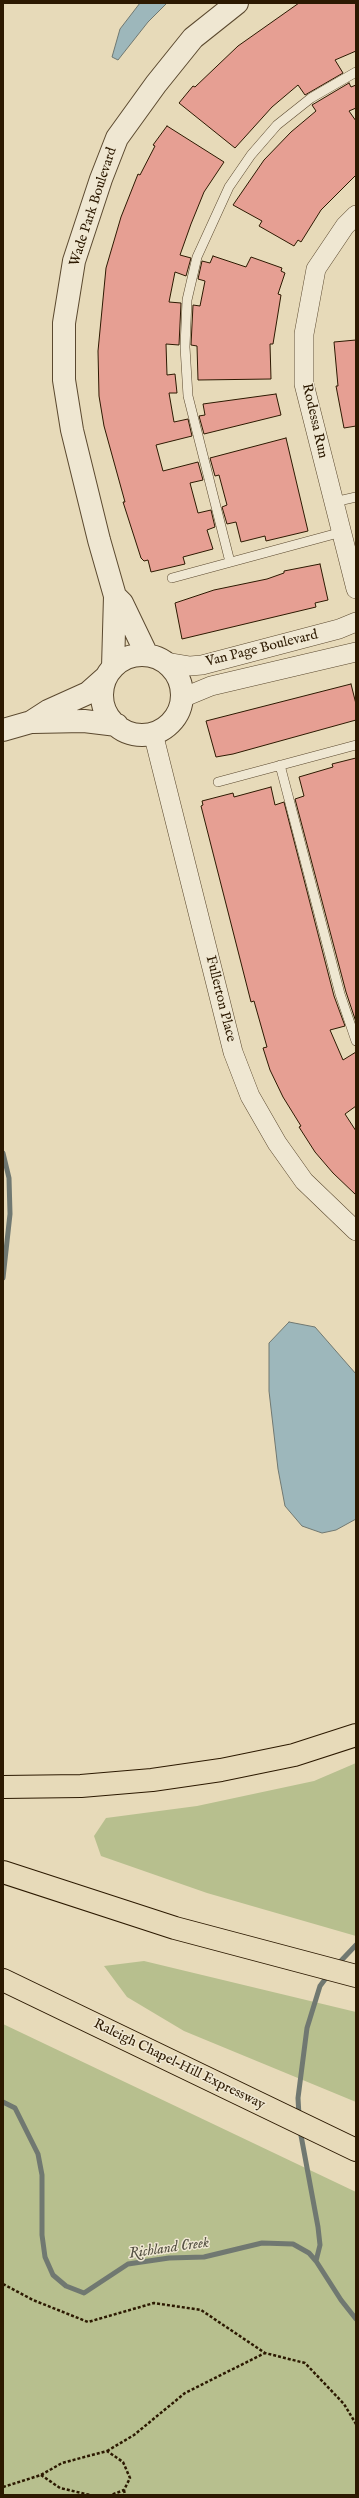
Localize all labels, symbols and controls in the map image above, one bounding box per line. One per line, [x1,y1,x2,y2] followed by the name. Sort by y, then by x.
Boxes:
[67,145,121,269] street label: Wade Park Boulevard
[297,382,331,460] street label: Rodessa Run
[204,627,320,671] street label: Van Page Boulevard
[201,954,239,1044] street label: Fullerton Place
[91,2016,267,2114] street label: Raleigh Chapel–Hill Expressway
[128,2234,210,2264] water label: Richland Creek

